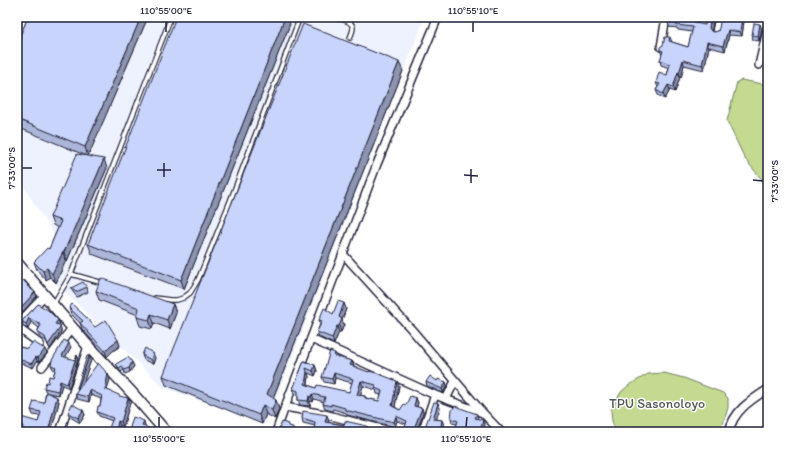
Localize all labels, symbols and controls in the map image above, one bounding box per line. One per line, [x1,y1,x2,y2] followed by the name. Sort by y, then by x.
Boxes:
[140,4,193,17] text: 110°55'00"E
[448,4,499,17] text: 110°55'10"E
[5,146,18,189] text: 7°33'00"S
[768,159,781,202] text: 7°33'00"S
[609,395,705,412] park label: TPU Sasonoloyo
[133,432,186,445] text: 110°55'00"E
[441,432,492,445] text: 110°55'10"E

